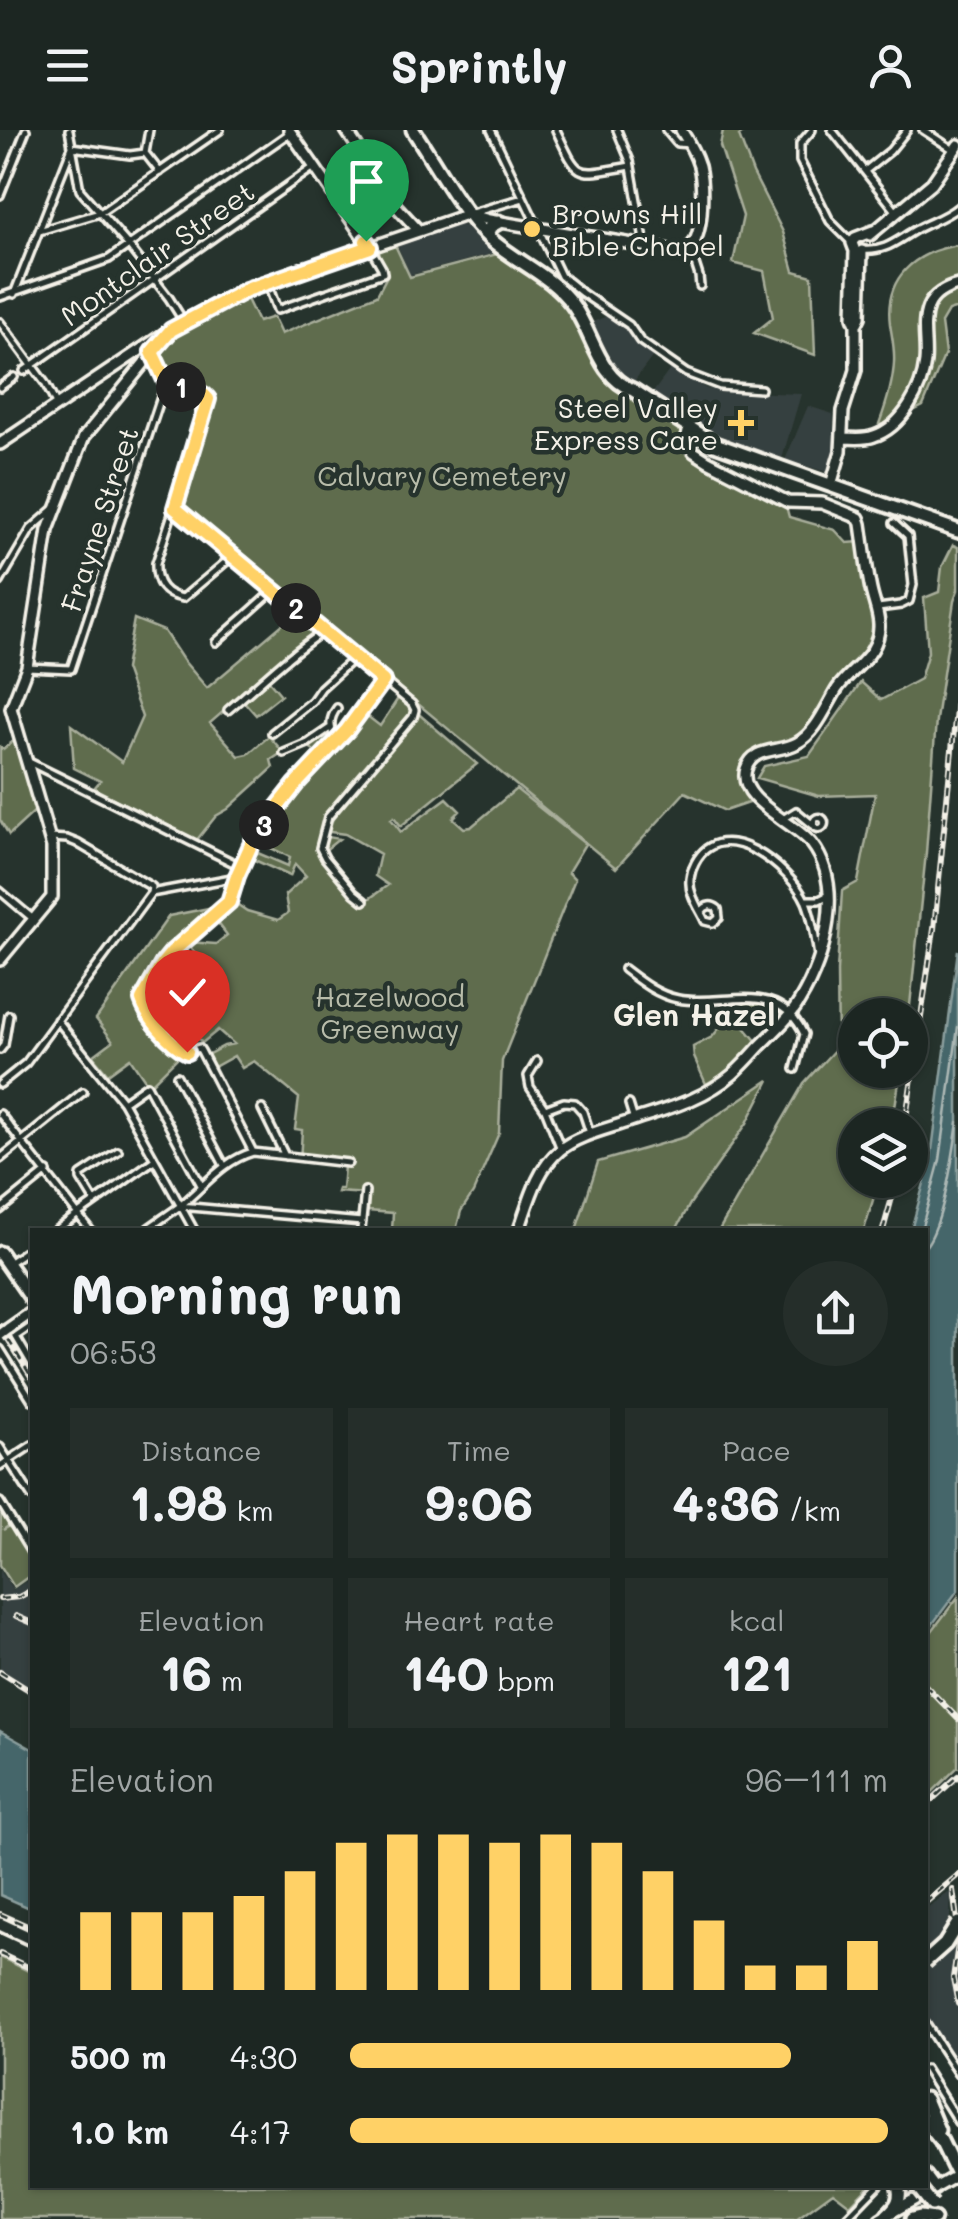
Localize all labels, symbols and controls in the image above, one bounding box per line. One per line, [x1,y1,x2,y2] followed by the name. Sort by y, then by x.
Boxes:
[390,36,568,94] text: Sprintly
[40,38,95,93] icon: menu
[863,38,918,93] icon: person
[324,139,409,242] pin
[339,154,394,209] icon: arrive
[53,173,261,333] street label: Montclair Street
[552,195,724,263] place label: Browns Hill Bible Chapel
[521,218,543,240] marker: Browns Hill Bible Chapel
[156,362,206,412] pin: 1
[175,369,187,405] text: 1
[534,389,718,457] place label: Steel Valley Express Care
[728,410,754,436] marker: Steel Valley Express Care
[52,422,146,616] street label: Frayne Street
[317,457,567,493] park label: Calvary Cemetery
[271,583,321,633] pin: 2
[288,590,304,626] text: 2
[239,800,289,850] pin: 3
[256,807,272,843] text: 3
[145,950,230,1053] pin
[160,965,215,1020] icon: check
[315,978,465,1046] park label: Hazelwood Greenway
[613,994,775,1034] district label: Glen Hazel
[838,998,928,1198] map controls
[838,998,928,1088] button: locate
[838,1108,928,1198] button: layers
[70,1256,403,1328] text: Morning run
[783,1261,888,1366] button: share
[70,1330,156,1372] text: 06:53
[141,1432,262,1468] text: Distance
[447,1432,511,1468] text: Time
[722,1432,791,1468] text: Pace
[129,1468,228,1534] text: 1.98
[425,1468,533,1534] text: 9:06
[672,1468,780,1534] text: 4:36
[228,1492,274,1528] text: km
[780,1492,841,1528] text: /km
[138,1602,264,1638] text: Elevation
[403,1602,555,1638] text: Heart rate
[729,1602,785,1638] text: kcal
[159,1638,212,1704] text: 16
[403,1638,489,1704] text: 140
[721,1638,793,1704] text: 121
[212,1662,243,1698] text: m
[489,1662,555,1698] text: bpm
[70,1758,214,1800] text: Elevation
[745,1758,888,1800] text: 96–111 m
[70,2035,167,2077] text: 500 m
[230,2035,297,2077] text: 4:30
[70,2110,169,2152] text: 1.0 km
[230,2110,291,2152] text: 4:17

